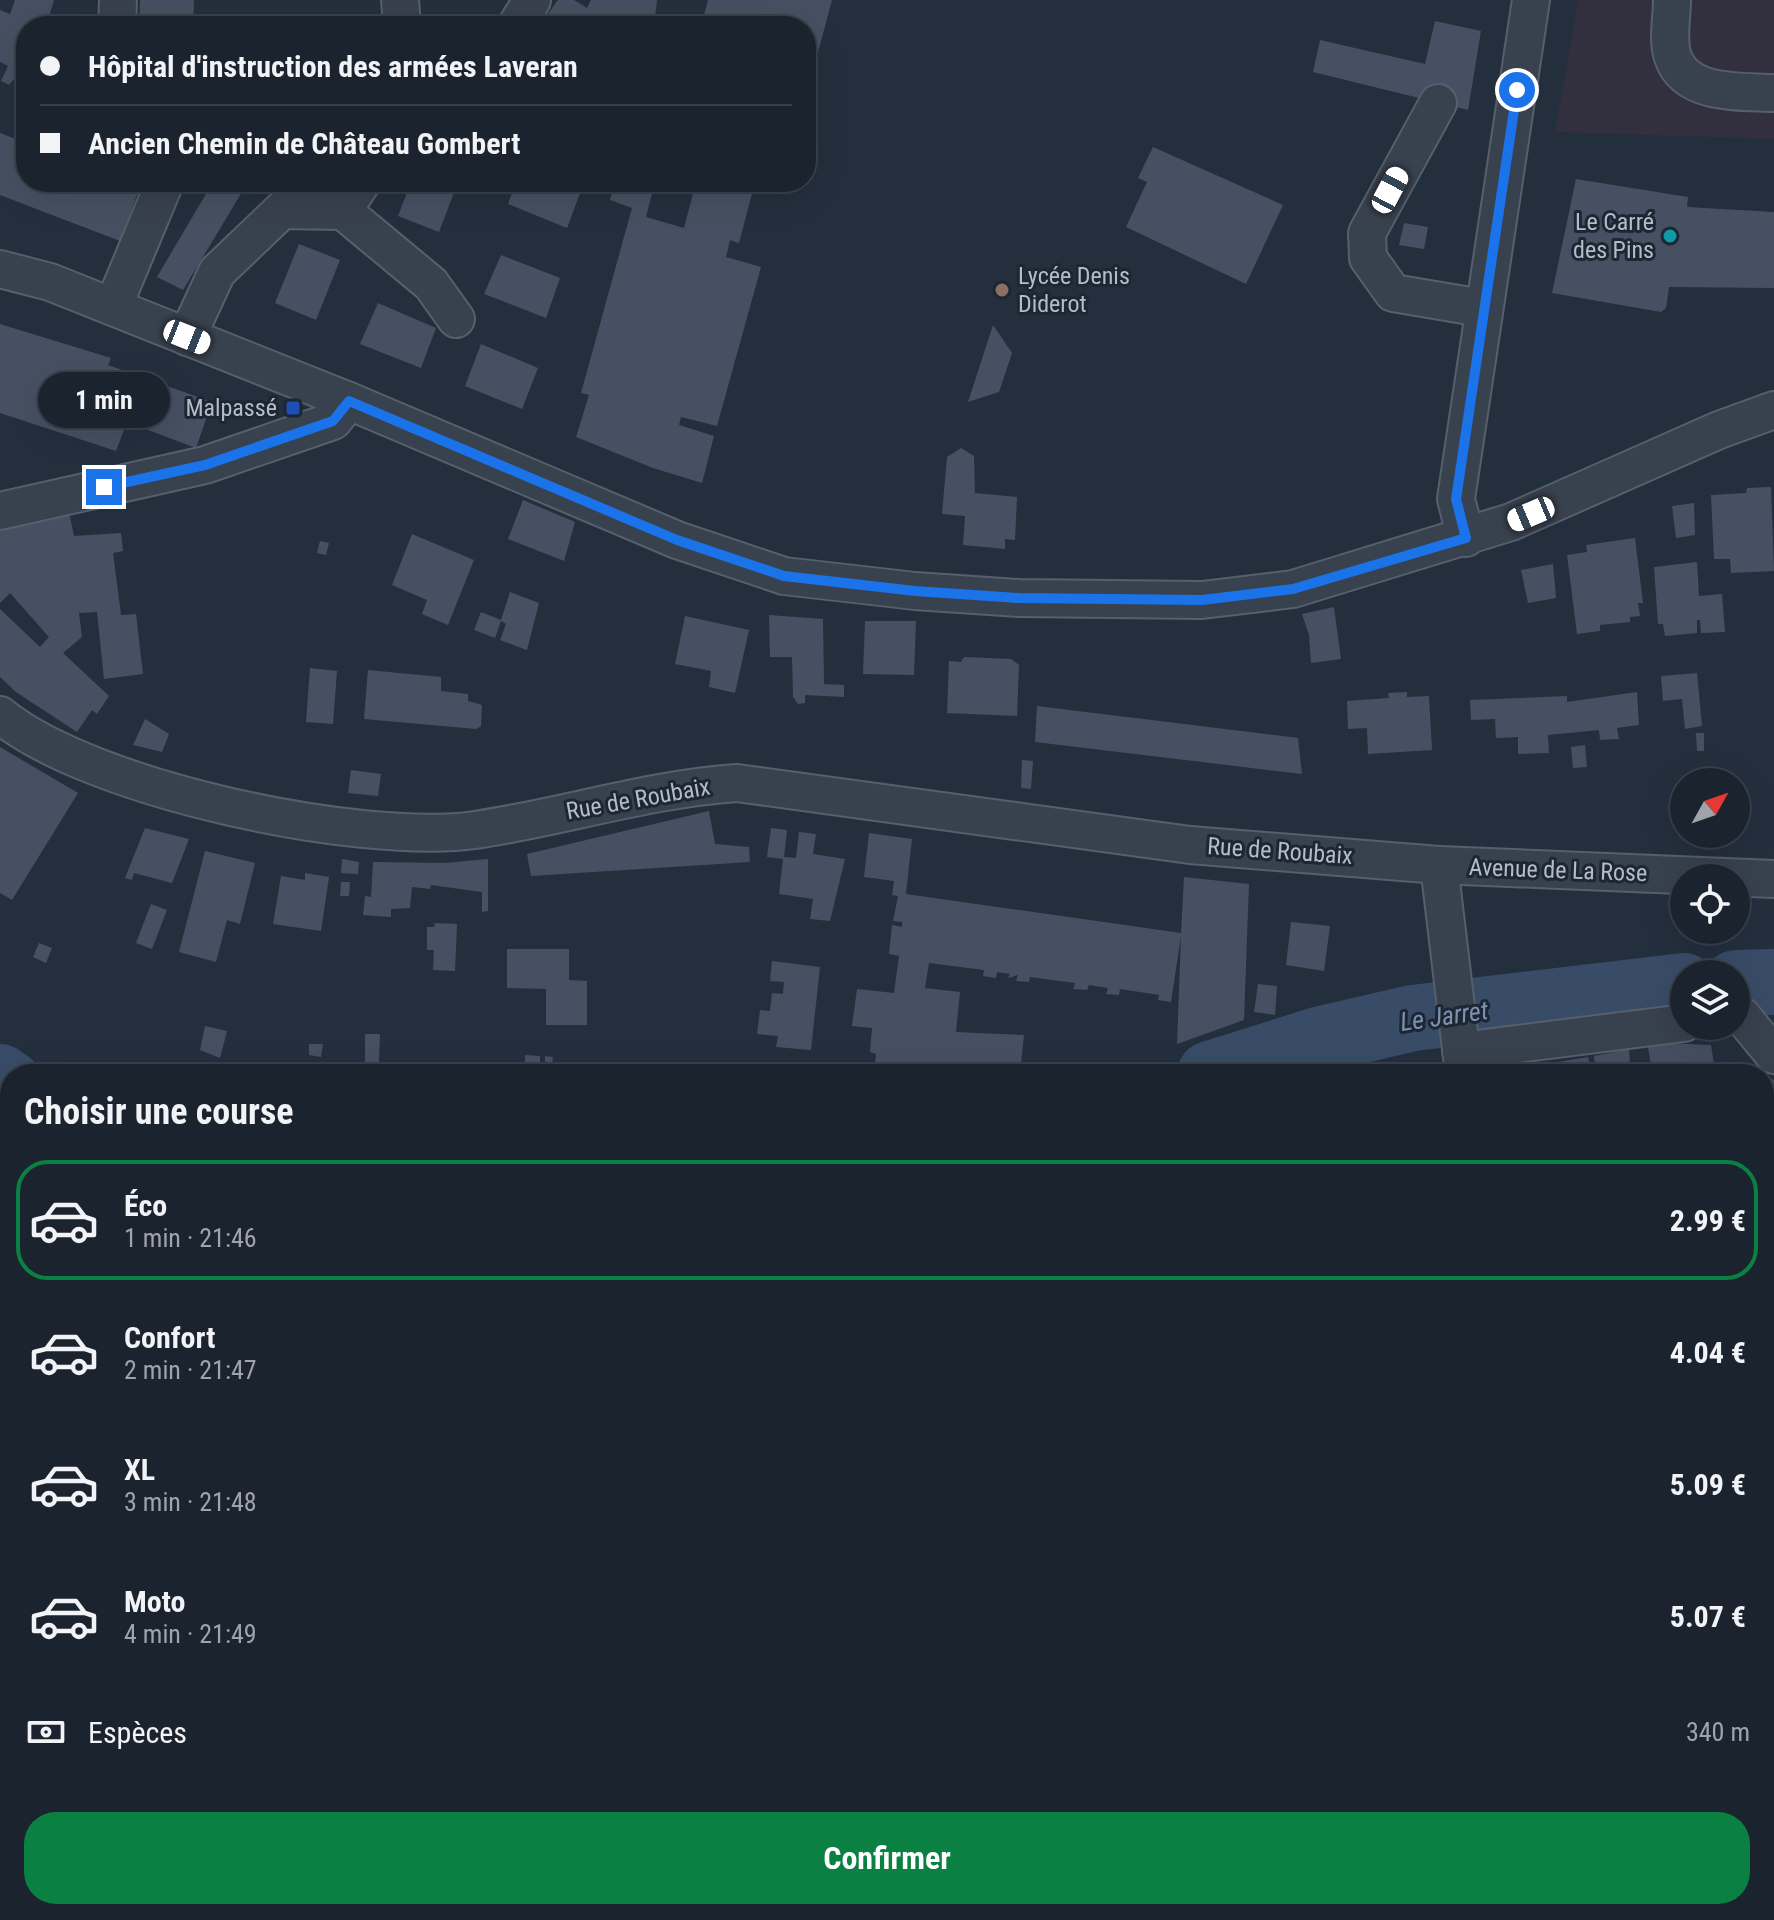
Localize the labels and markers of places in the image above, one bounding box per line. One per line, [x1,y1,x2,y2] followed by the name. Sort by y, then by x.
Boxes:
[1573,208,1654,264] place label: Le Carré des Pins
[1661,227,1679,245] marker: Le Carré des Pins
[1018,262,1130,318] place label: Lycée Denis Diderot
[993,281,1011,299] marker: Lycée Denis Diderot
[185,394,277,422] place label: Malpassé
[284,399,302,417] marker: Malpassé

